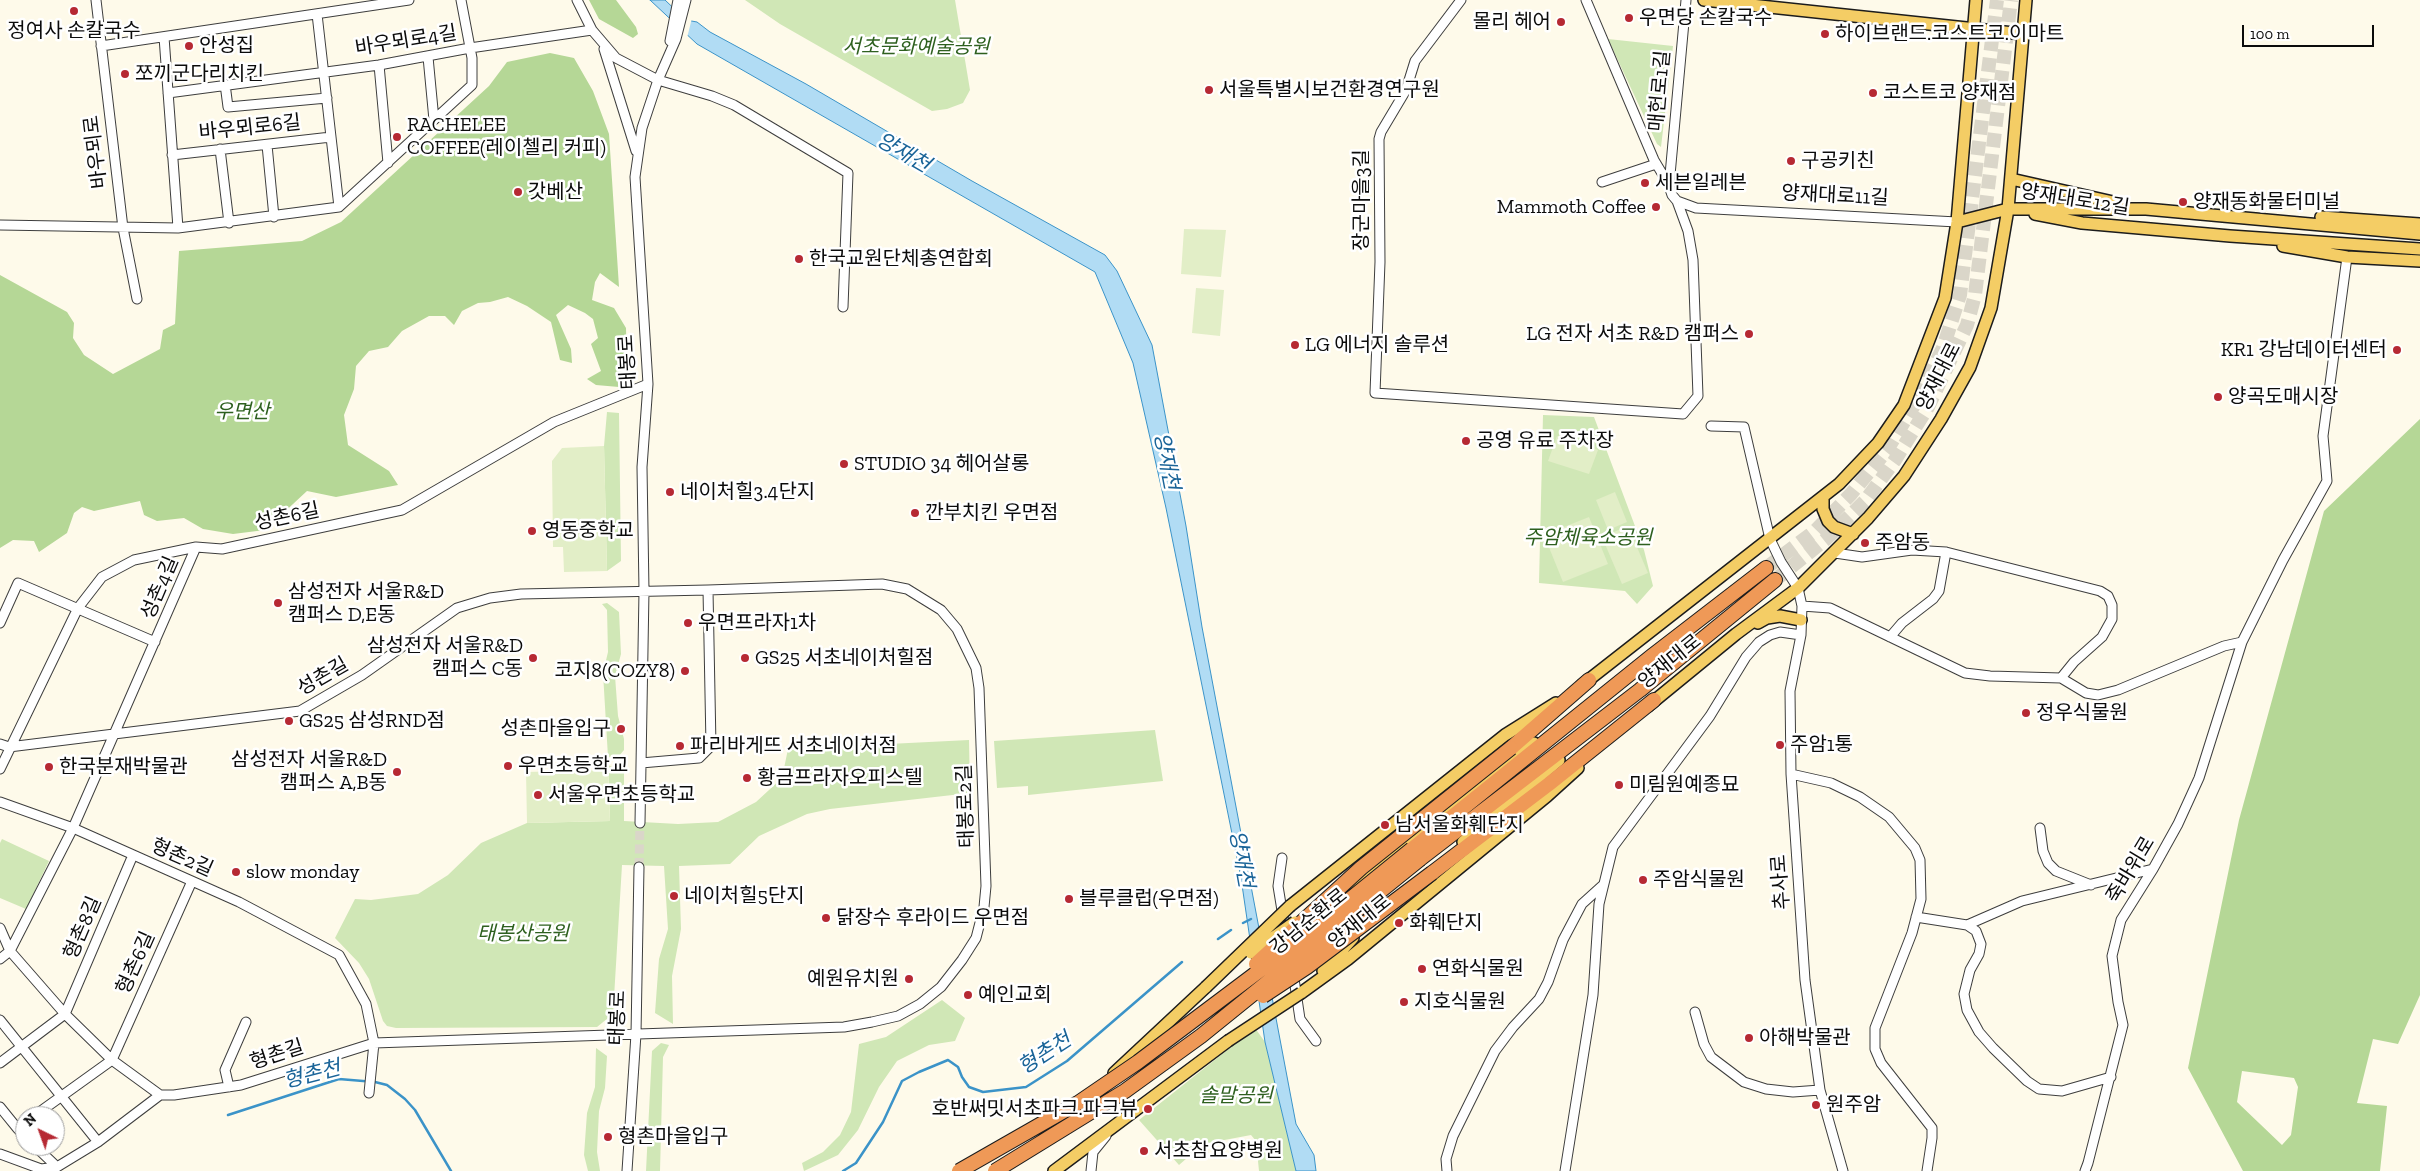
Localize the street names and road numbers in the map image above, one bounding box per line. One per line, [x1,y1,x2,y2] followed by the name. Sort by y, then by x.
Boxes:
[353,21,459,61] street label: 바우뫼로4길
[1645,49,1675,133] street label: 매헌로1길
[198,111,302,145] street label: 바우뫼로6길
[80,114,112,190] street label: 바우뫼로
[1350,149,1374,251] street label: 장군마을3길
[2019,180,2131,220] street label: 양재대로12길
[1781,181,1889,211] street label: 양재대로11길
[615,334,641,390] street label: 태봉로
[1912,339,1966,415] street label: 양재대로
[252,498,322,536] street label: 성촌6길
[136,553,184,623] street label: 성촌4길
[1634,630,1706,694] street label: 양재대로
[293,653,353,701] street label: 성촌길
[953,764,979,848] street label: 태봉로2길
[2102,832,2160,908] street label: 죽바위로
[147,834,217,882] street label: 형촌2길
[1767,854,1795,910] street label: 추사로
[1266,884,1352,960] street label: 강남순환로
[1324,890,1396,954] street label: 양재대로
[59,893,107,963] street label: 형촌8길
[112,928,160,998] street label: 형촌6길
[605,990,631,1046] street label: 태봉로
[247,1035,307,1075] street label: 형촌길

